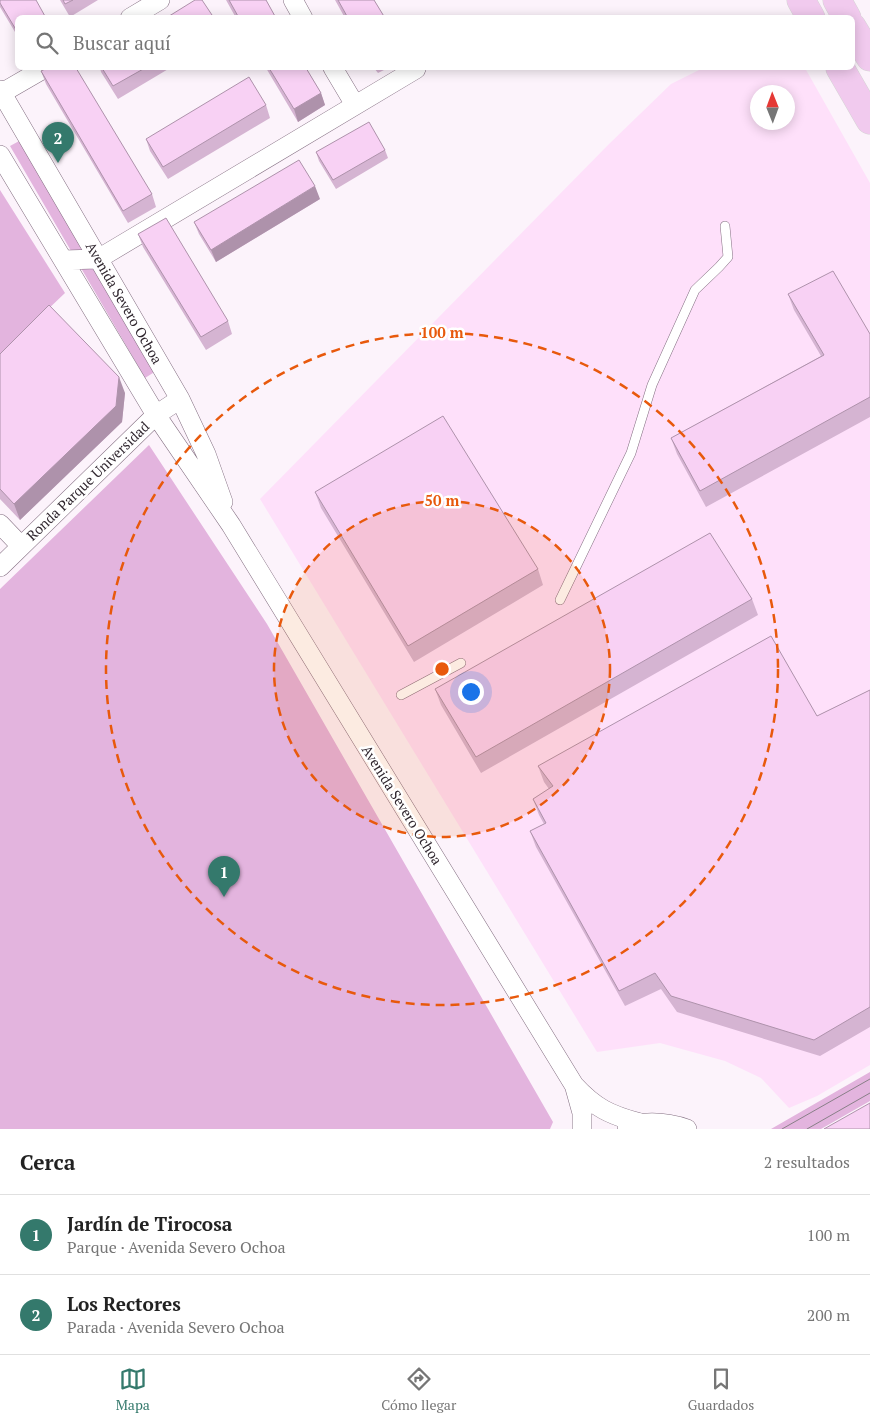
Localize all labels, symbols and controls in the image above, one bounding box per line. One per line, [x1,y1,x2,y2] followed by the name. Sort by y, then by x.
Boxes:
[15,15,855,70] search box
[33,29,61,57] icon: search
[73,30,171,55] text: Buscar aquí
[750,85,795,130] north arrow
[42,122,74,163] pin: 2
[82,238,167,367] street label: Avenida Severo Ochoa
[420,322,464,342] text: 100 m
[22,417,153,544] street label: Ronda Parque Universidad
[425,490,460,510] text: 50 m
[433,660,451,678] centre of rings
[458,679,484,705] your location
[358,741,447,868] street label: Avenida Severo Ochoa
[208,856,240,897] pin: 1
[20,1148,75,1176] text: Cerca
[764,1151,850,1173] text: 2 resultados
[67,1211,232,1236] text: Jardín de Tirocosa
[31,1224,41,1246] text: 1
[807,1224,850,1246] text: 100 m
[67,1236,286,1258] text: Parque · Avenida Severo Ochoa
[67,1291,181,1316] text: Los Rectores
[31,1304,41,1326] text: 2
[807,1304,850,1326] text: 200 m
[67,1316,285,1338] text: Parada · Avenida Severo Ochoa
[116,1365,150,1414] tab: Mapa
[381,1365,456,1414] tab: Cómo llegar
[688,1365,754,1414] tab: Guardados

